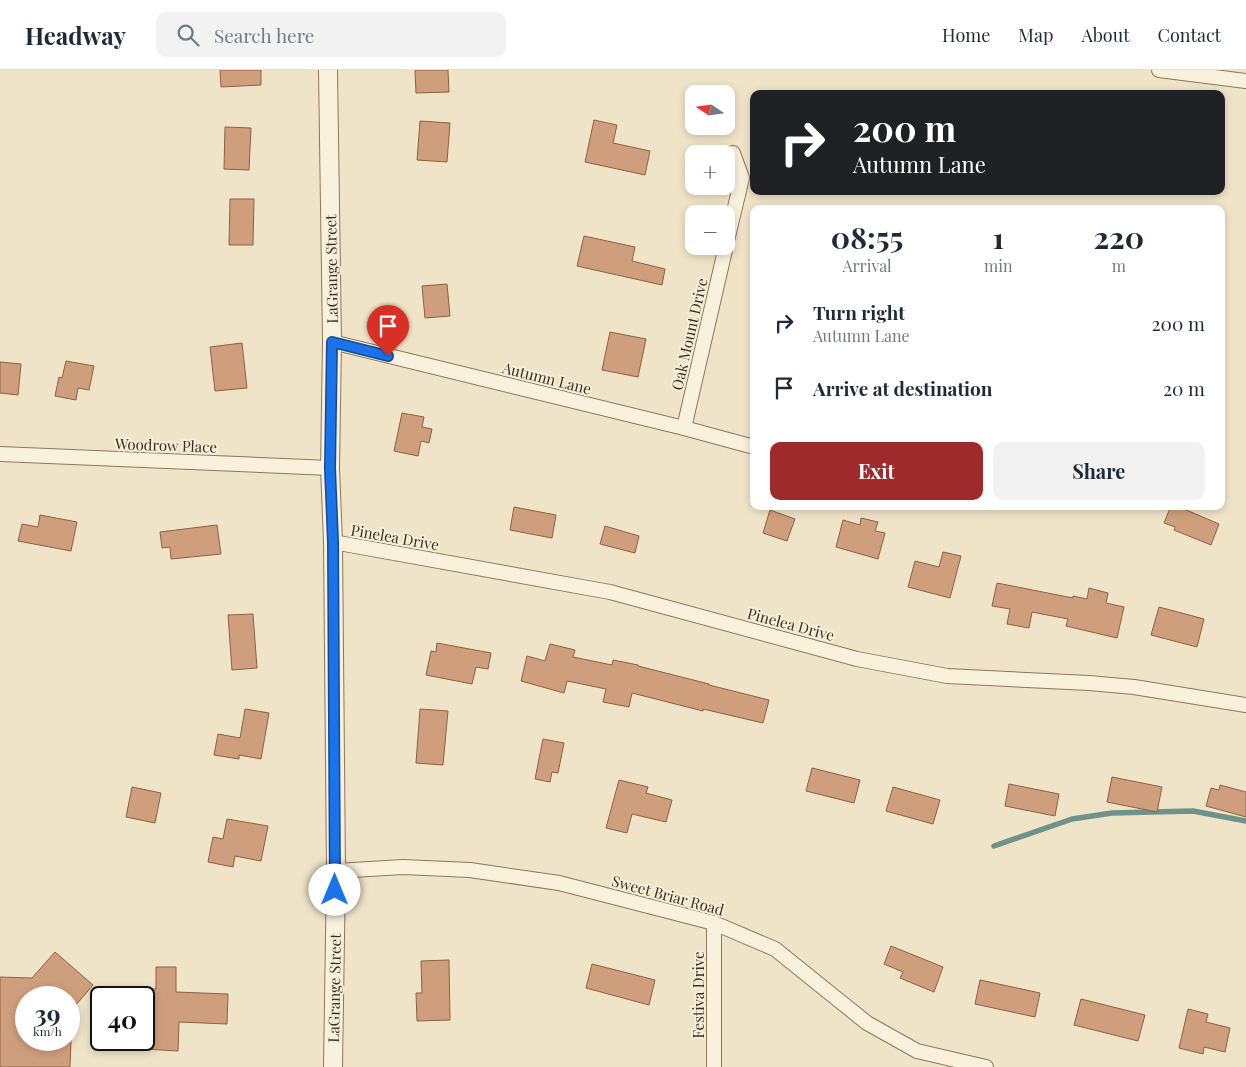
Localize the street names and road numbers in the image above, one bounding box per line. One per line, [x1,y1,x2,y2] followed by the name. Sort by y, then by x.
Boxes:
[320,214,342,324] street label: LaGrange Street
[666,276,712,392] street label: Oak Mount Drive
[500,357,593,399] street label: Autumn Lane
[113,433,218,457] street label: Woodrow Place
[349,519,441,555] street label: Pinelea Drive
[745,603,837,645] street label: Pinelea Drive
[610,870,727,920] street label: Sweet Briar Road
[323,933,345,1043] street label: LaGrange Street
[688,951,708,1039] street label: Festiva Drive

